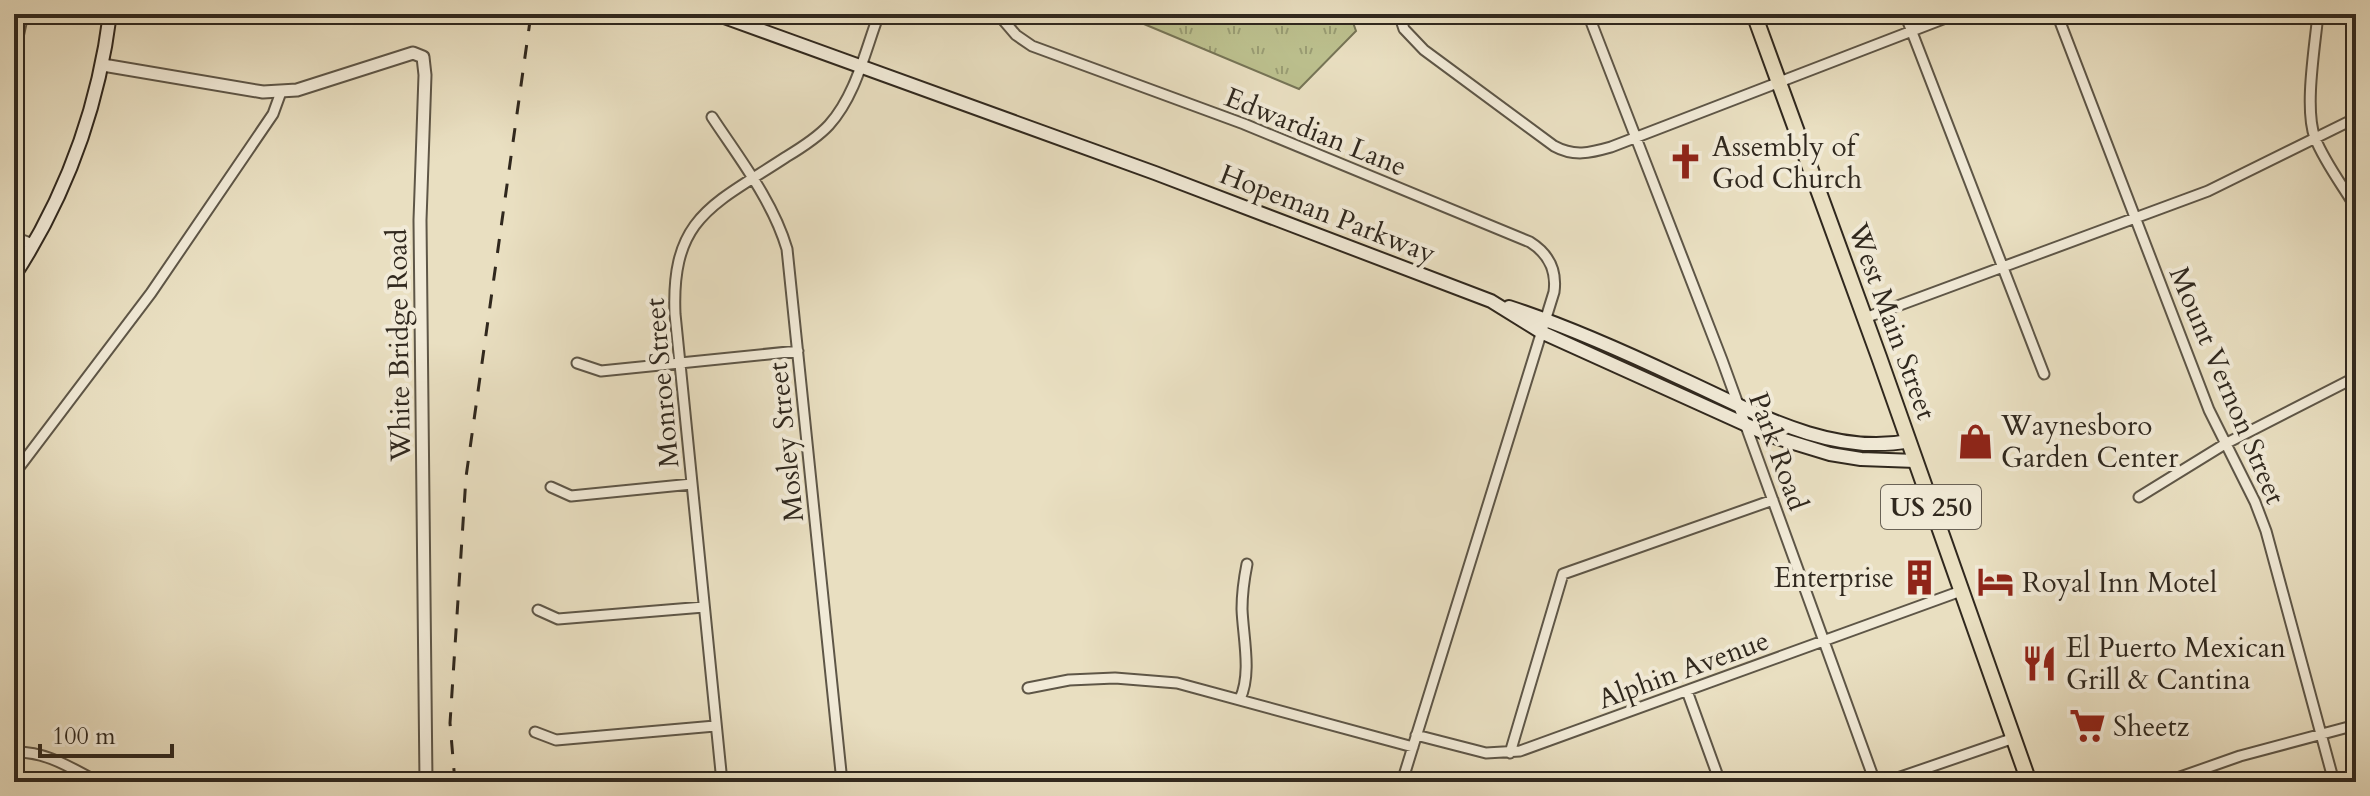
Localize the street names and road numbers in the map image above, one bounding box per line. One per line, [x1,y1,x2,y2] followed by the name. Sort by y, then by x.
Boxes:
[1219,78,1412,186] street label: Edwardian Lane
[1214,155,1441,273] street label: Hopeman Parkway
[1839,217,1945,425] street label: West Main Street
[378,228,420,463] street label: White Bridge Road
[2160,261,2294,510] street label: Mount Vernon Street
[636,296,688,469] street label: Monroe Street
[759,360,813,524] street label: Mosley Street
[1739,387,1817,516] street label: Park Road
[1881,485,1981,529] road number: US 250
[1593,621,1774,718] street label: Alphin Avenue

